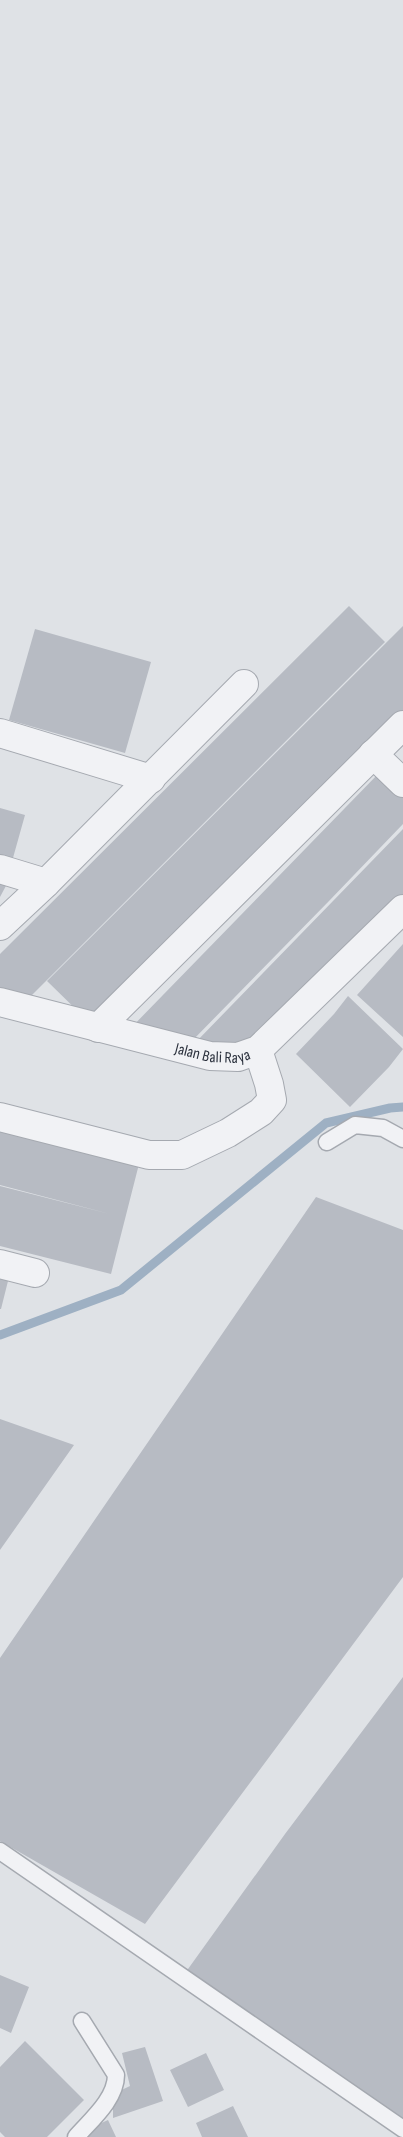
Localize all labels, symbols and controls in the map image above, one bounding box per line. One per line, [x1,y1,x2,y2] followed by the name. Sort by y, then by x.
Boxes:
[172,1039,253,1068] street label: Jalan Bali Raya

